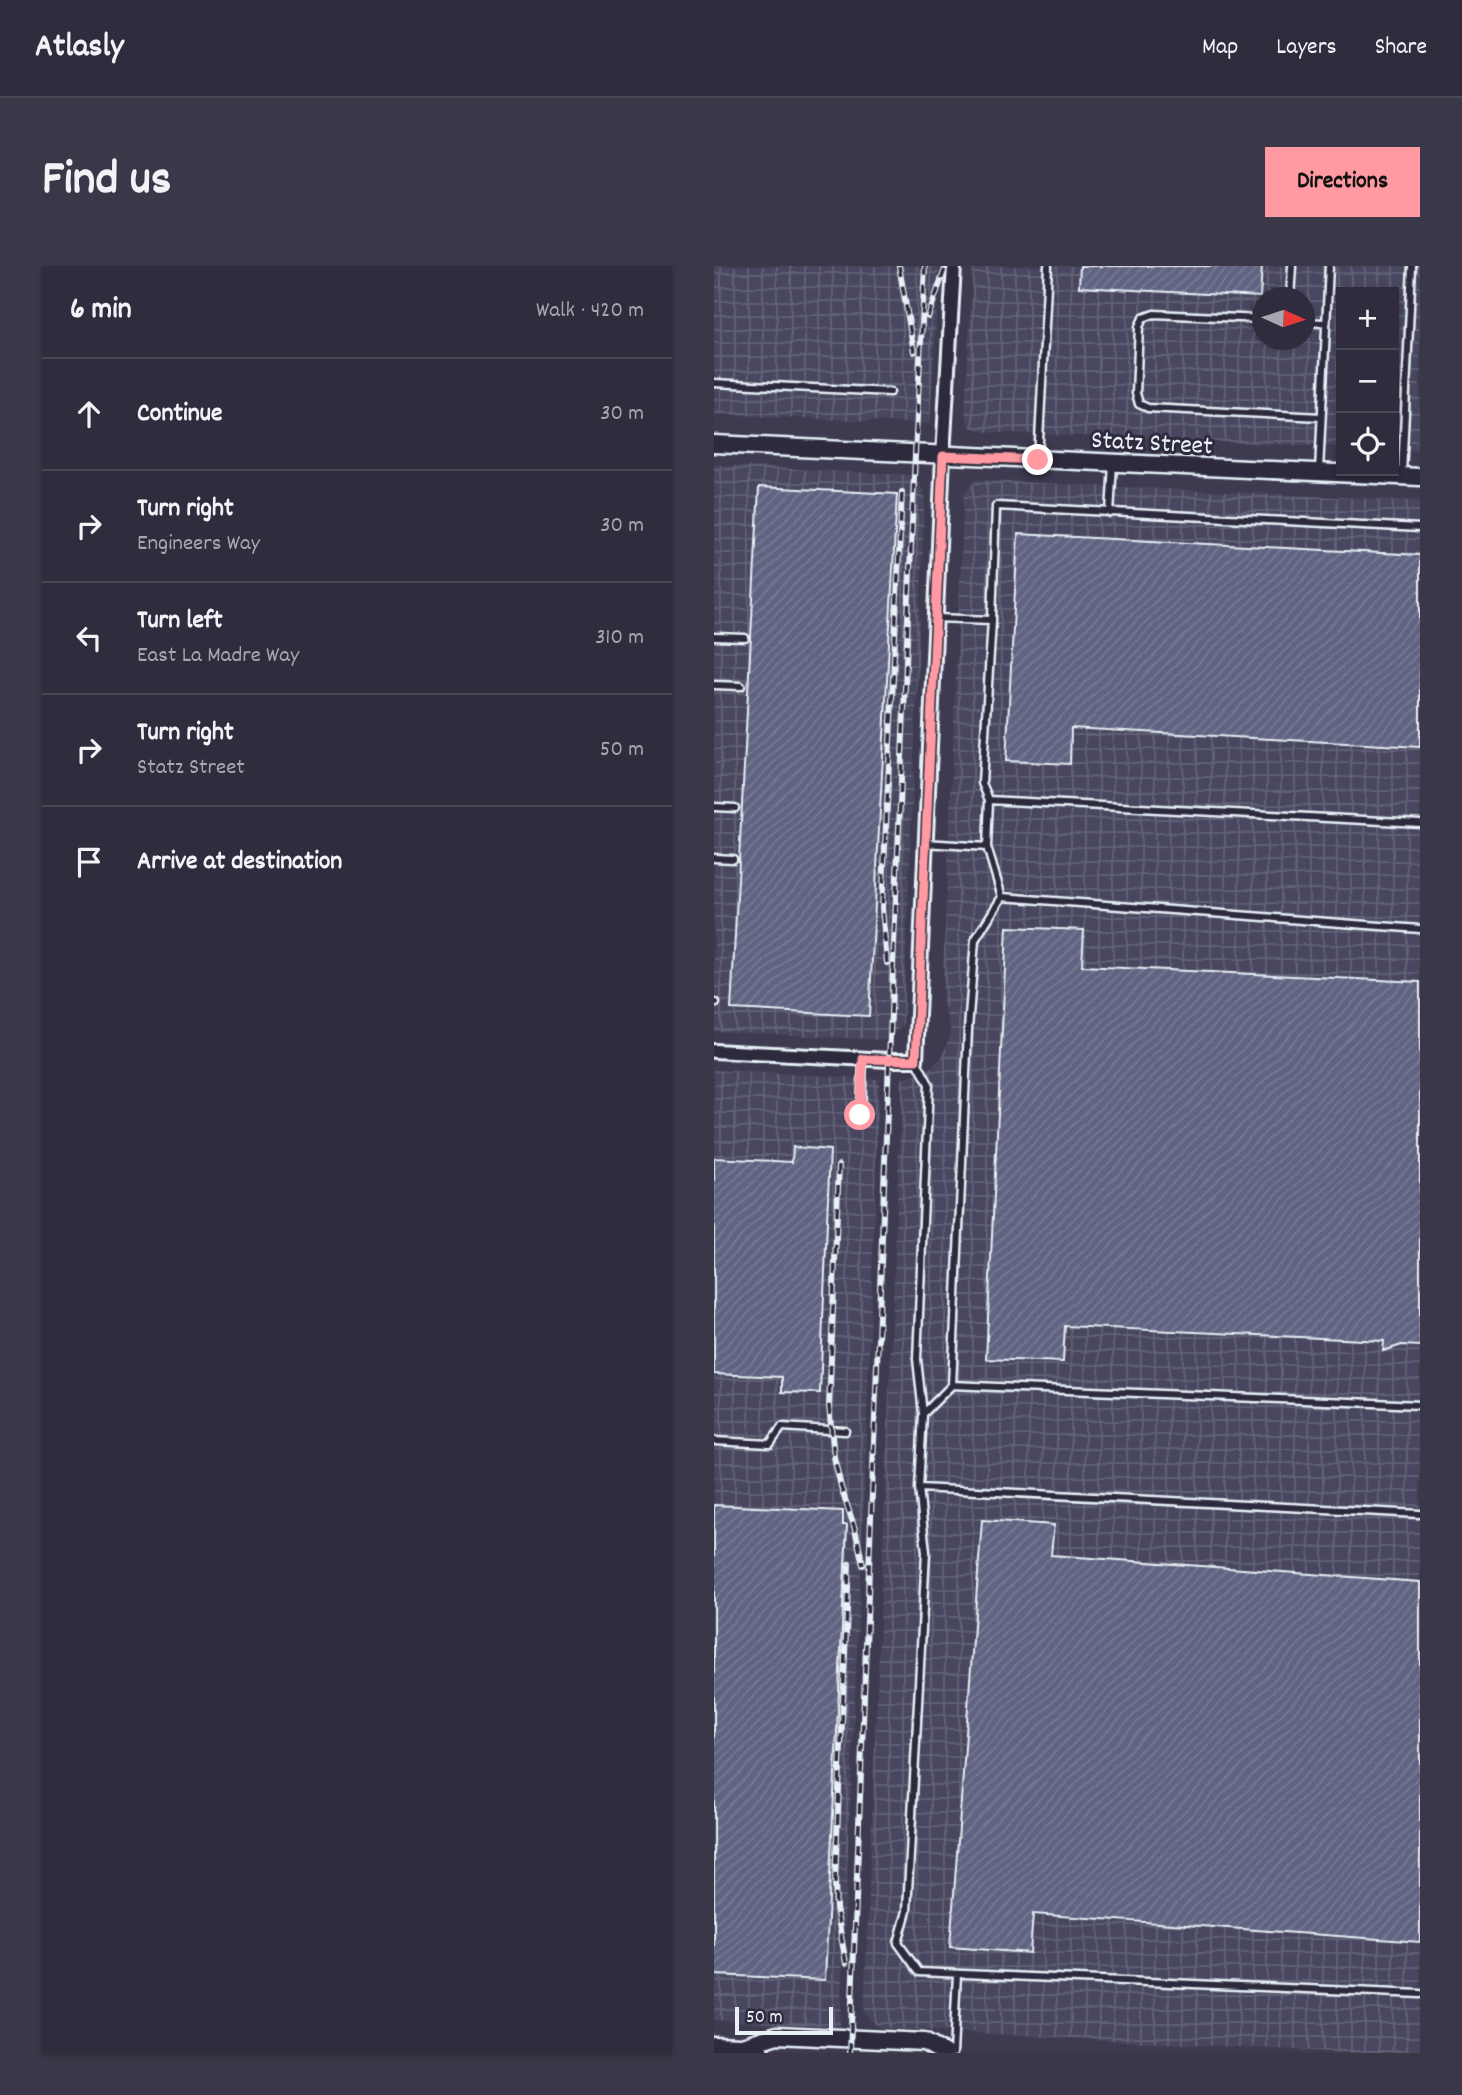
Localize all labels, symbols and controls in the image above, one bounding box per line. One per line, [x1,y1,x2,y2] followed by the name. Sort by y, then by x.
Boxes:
[35,25,124,72] text: Atlasly
[1202,31,1238,65] text: Map
[1276,31,1337,65] text: Layers
[1375,31,1427,65] text: Share
[42,147,171,217] text: Find us
[1265,147,1420,217] button: Directions
[1252,287,1315,350] north arrow
[1336,287,1399,476] map controls
[1336,287,1399,350] button: +
[70,290,132,333] text: 6 min
[536,295,644,328] text: Walk · 420 m
[1336,350,1399,413] button: −
[70,395,108,433] icon: ahead
[137,396,222,433] text: Continue
[600,398,644,431] text: 30 m
[1336,413,1399,476] button: locate
[1090,423,1214,466] street label: Statz Street
[1022,444,1053,475] route end
[137,491,234,528] text: Turn right
[70,507,108,545] icon: right
[600,510,644,543] text: 30 m
[137,528,260,561] text: Engineers Way
[137,603,223,640] text: Turn left
[70,619,108,657] icon: left
[595,622,644,655] text: 310 m
[137,640,299,673] text: East La Madre Way
[137,715,234,752] text: Turn right
[70,731,108,769] icon: right
[600,734,644,767] text: 50 m
[137,752,245,785] text: Statz Street
[70,843,108,881] icon: arrive
[137,844,342,881] text: Arrive at destination
[844,1099,875,1130] route start
[735,2004,833,2036] scale bar
[746,2005,783,2032] text: 50 m

